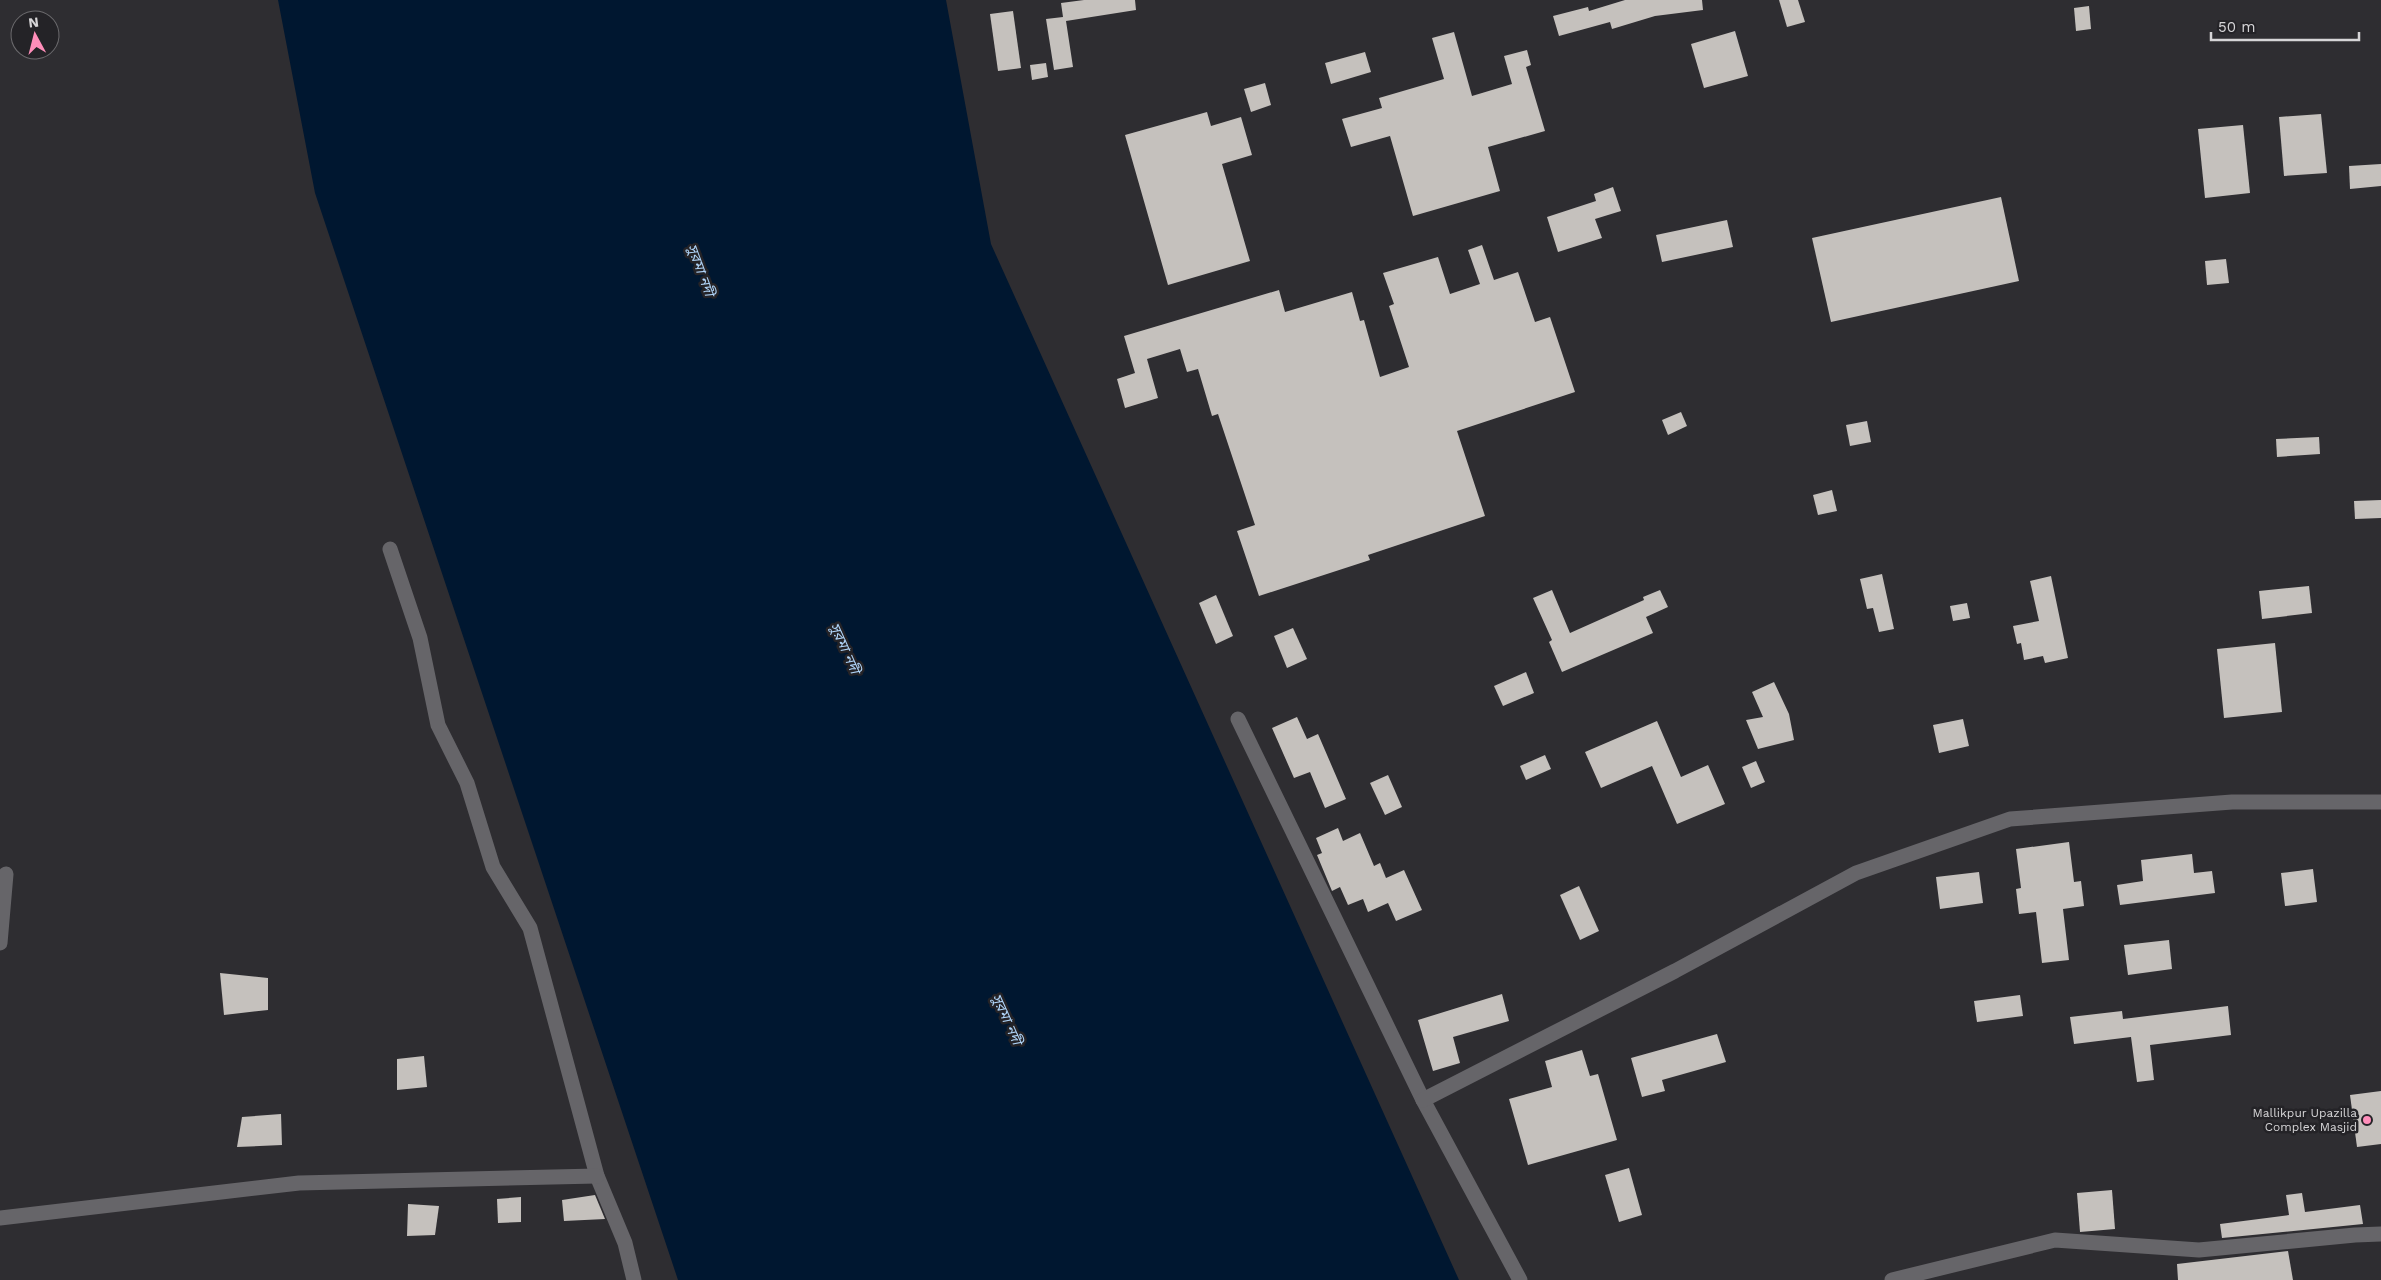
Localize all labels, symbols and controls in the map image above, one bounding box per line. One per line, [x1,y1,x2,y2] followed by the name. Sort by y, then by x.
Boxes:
[10,10,60,60] north arrow
[2211,10,2358,42] scale bar
[27,14,40,31] text: N
[2218,18,2255,36] text: 50 m
[683,242,719,302] water label: সুরমা নদী
[826,620,865,679] water label: সুরমা নদী
[988,991,1027,1050] water label: সুরমা নদী
[2253,1106,2357,1134] place label: Mallikpur Upazilla Complex Masjid
[2361,1114,2373,1126] marker: Mallikpur Upazilla Complex Masjid

